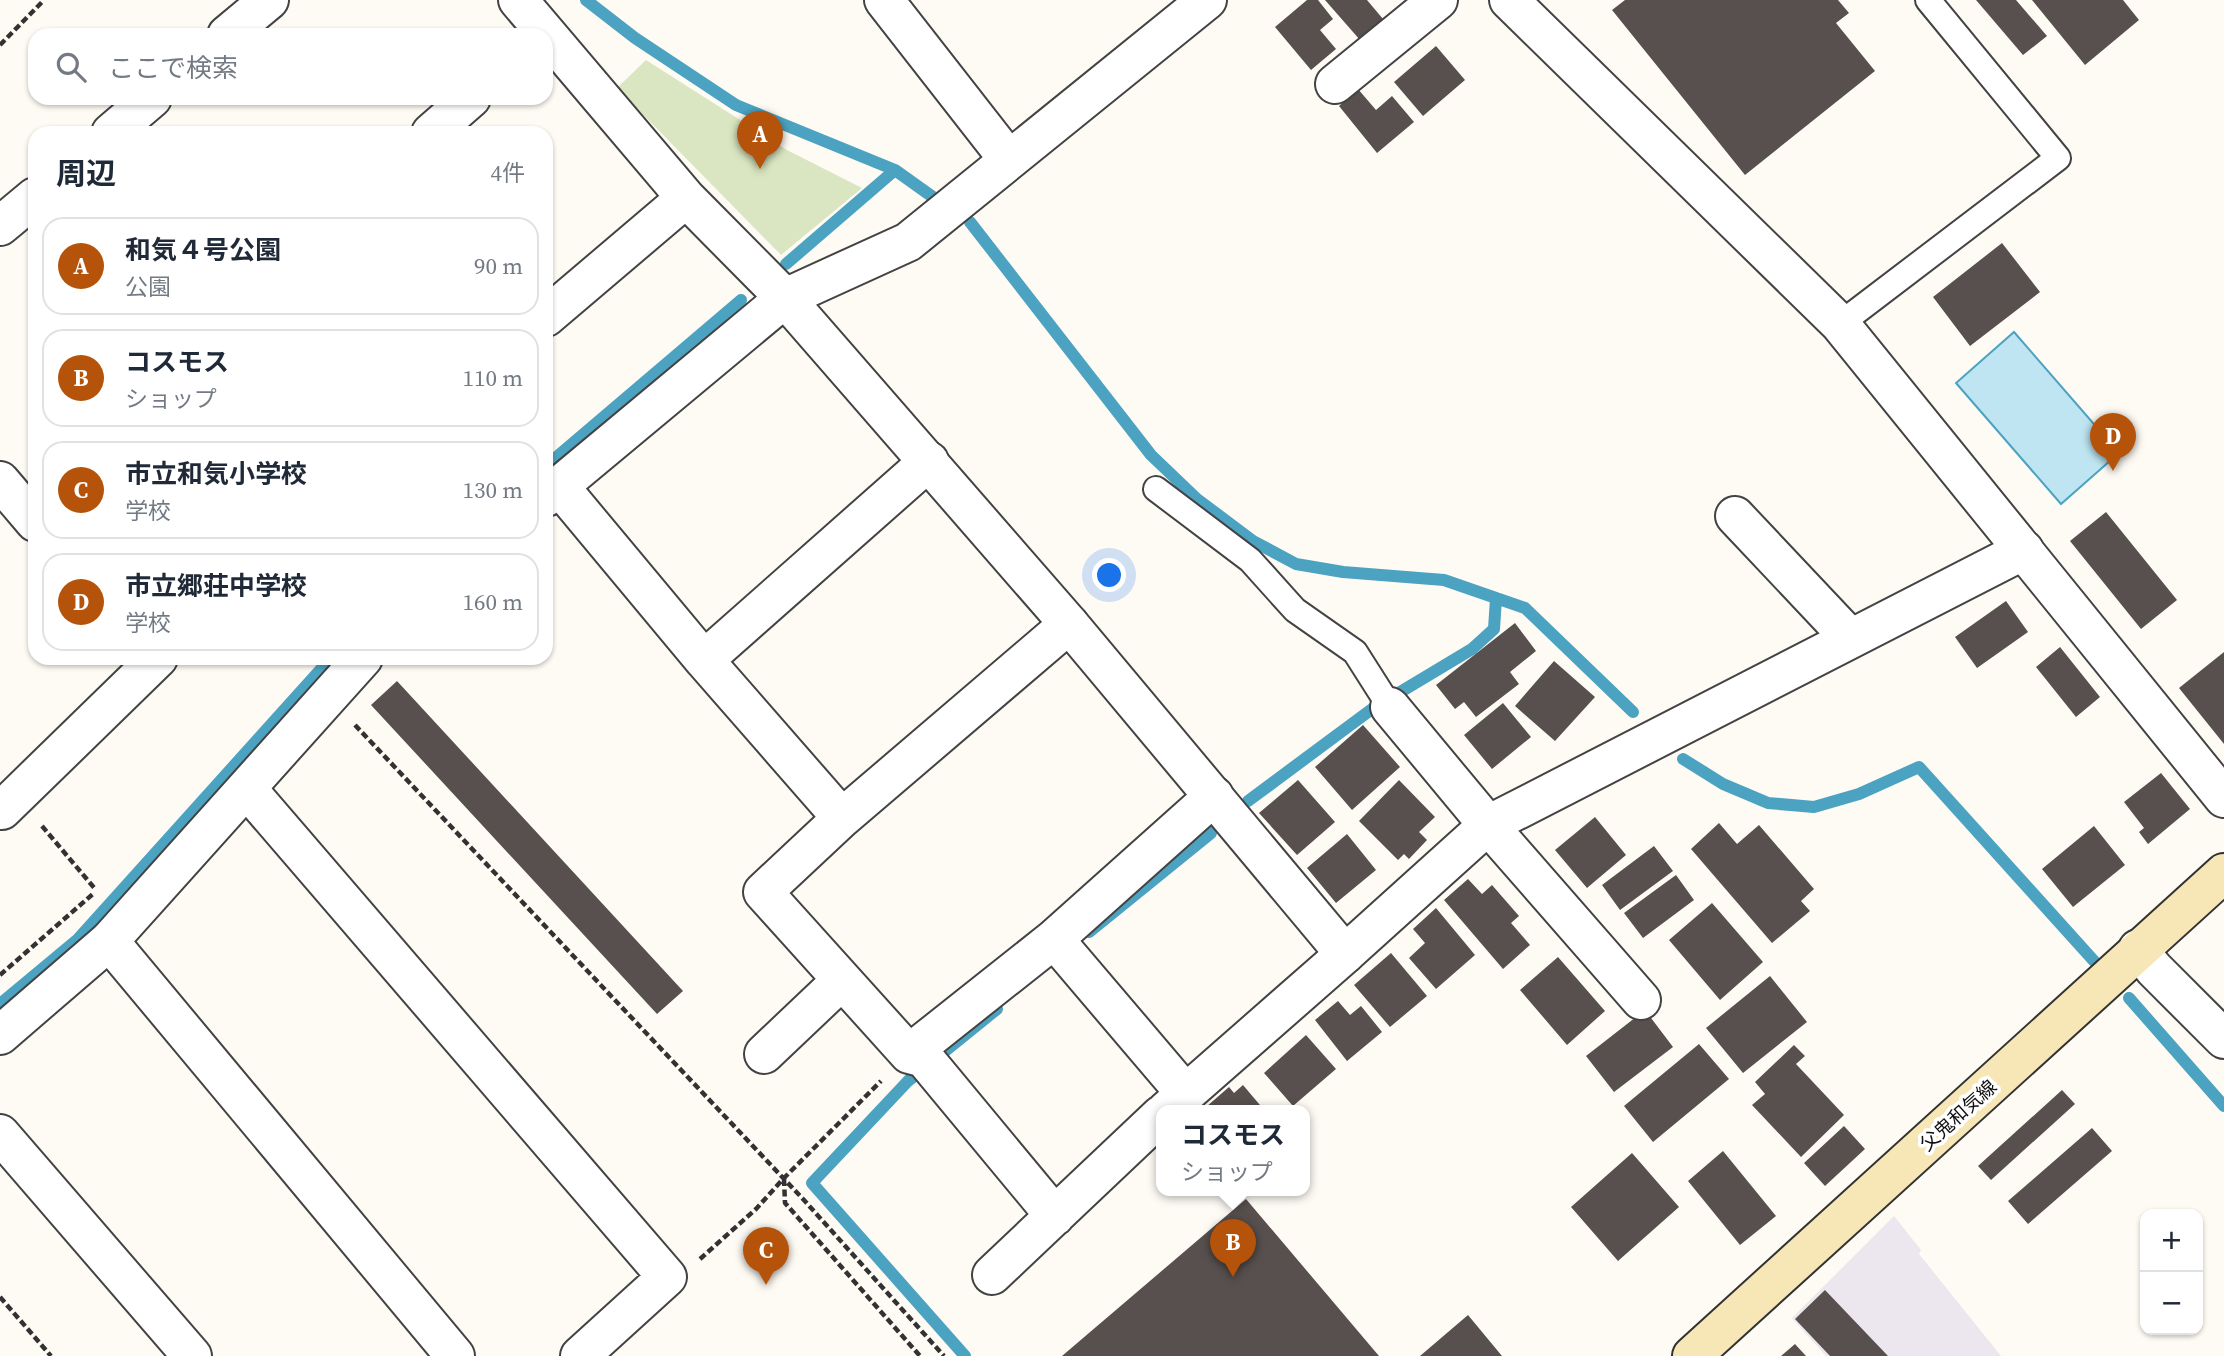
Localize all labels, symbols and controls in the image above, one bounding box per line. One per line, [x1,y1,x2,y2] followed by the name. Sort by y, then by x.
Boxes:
[28,28,553,105] search box
[52,48,90,86] icon: search
[108,50,238,86] text: ここで検索
[737,111,783,169] pin: A
[56,153,116,194] text: 周辺
[491,157,525,189] text: 4件
[125,232,281,268] text: 和気４号公園
[73,250,89,282] text: A
[474,250,523,282] text: 90 m
[125,271,171,303] text: 公園
[125,344,229,380] text: コスモス
[74,362,88,394] text: B
[462,362,523,394] text: 110 m
[125,383,217,415] text: ショップ
[2090,413,2136,471] pin: D
[125,456,307,492] text: 市立和気小学校
[74,474,88,506] text: C
[462,474,523,506] text: 130 m
[125,495,171,527] text: 学校
[1092,558,1126,592] your location
[125,568,307,604] text: 市立郷荘中学校
[73,586,89,618] text: D
[462,586,523,618] text: 160 m
[125,607,171,639] text: 学校
[1914,1074,2002,1156] street label: 父鬼和気線
[1156,1105,1310,1196] popup
[1181,1117,1285,1153] text: コスモス
[1181,1156,1273,1188] text: ショップ
[2140,1209,2203,1335] map controls
[2140,1209,2203,1272] button: +
[1210,1219,1256,1277] pin: B
[743,1227,789,1285] pin: C
[2140,1272,2203,1335] button: −

